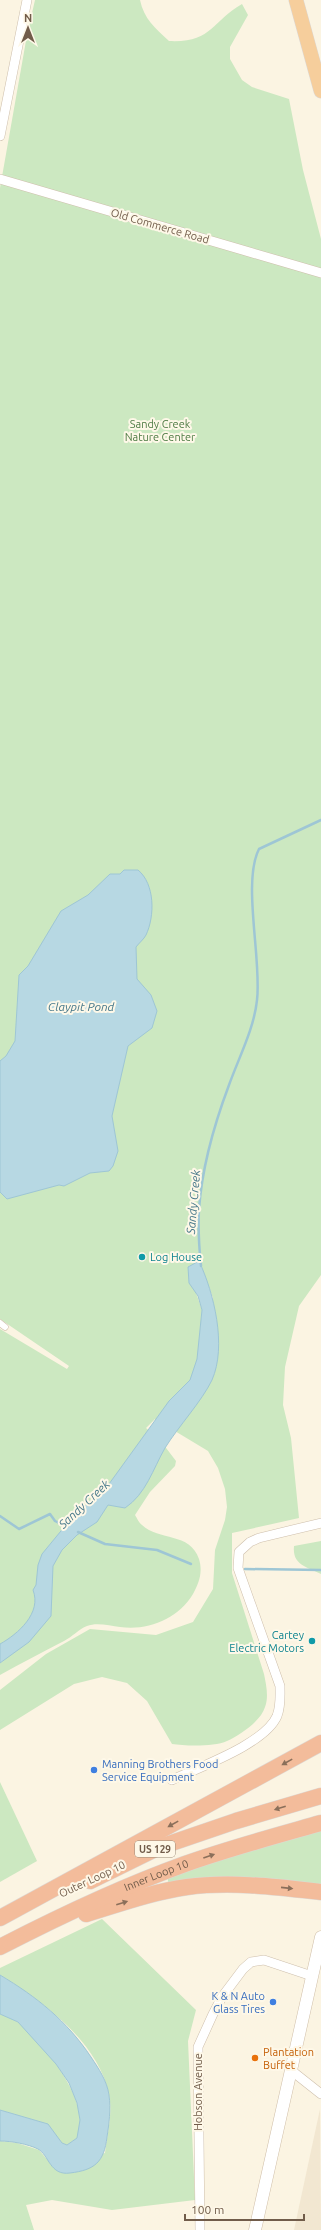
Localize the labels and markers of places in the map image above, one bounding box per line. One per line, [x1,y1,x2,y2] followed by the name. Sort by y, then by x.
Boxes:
[150,1251,202,1263] place label: Log House
[137,1252,147,1262] marker: Log House
[229,1629,305,1654] place label: Cartey Electric Motors
[307,1636,317,1646] marker: Cartey Electric Motors
[102,1758,218,1783] place label: Manning Brothers Food Service Equipment
[89,1765,99,1775] marker: Manning Brothers Food Service Equipment
[212,1990,265,2015] place label: K & N Auto Glass Tires
[268,1997,278,2007] marker: K & N Auto Glass Tires
[263,2046,314,2071] place label: Plantation Buffet
[250,2053,260,2063] marker: Plantation Buffet

